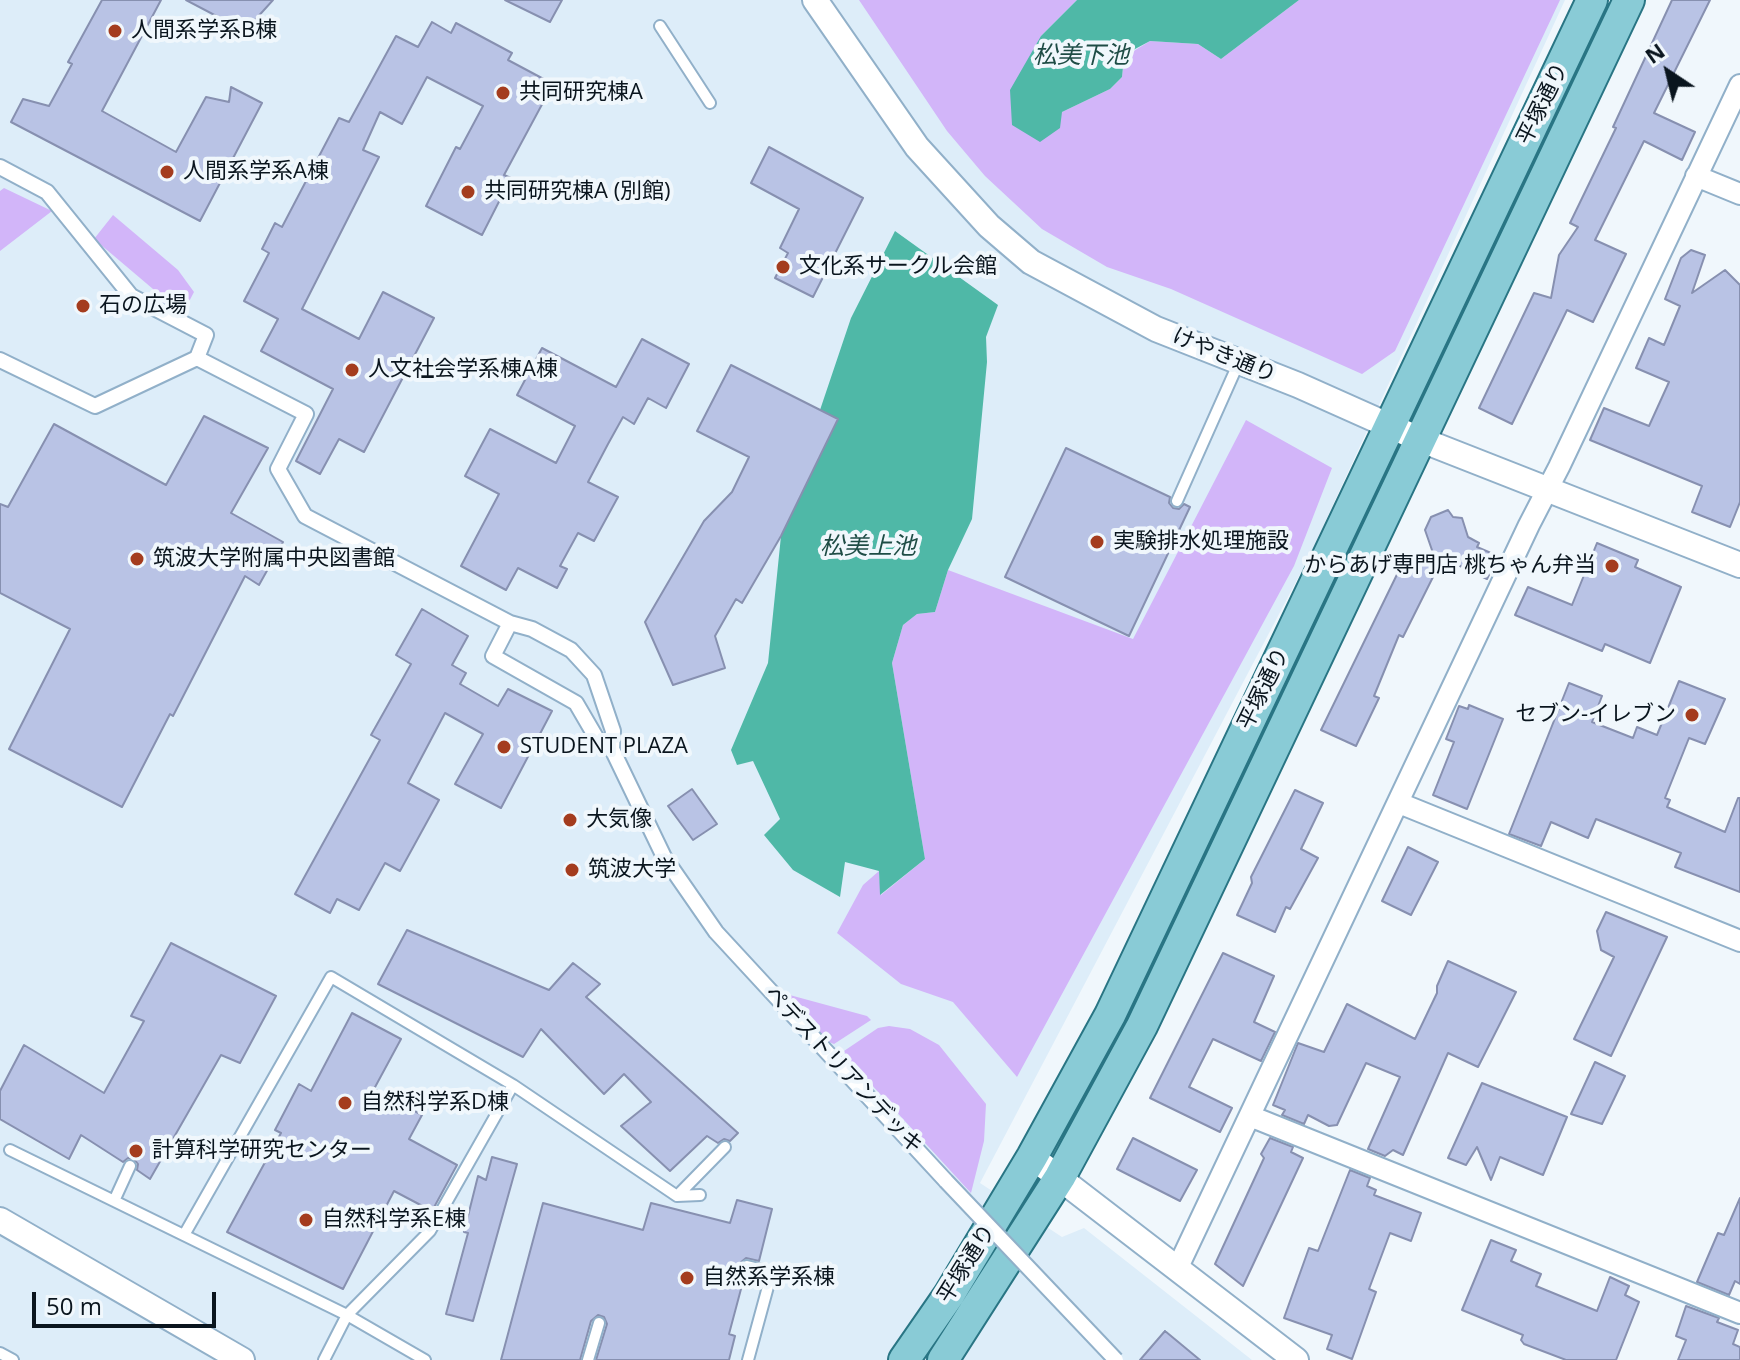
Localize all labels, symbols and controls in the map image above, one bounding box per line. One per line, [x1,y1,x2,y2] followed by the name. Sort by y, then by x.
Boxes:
[131,18,277,44] place label: 人間系学系B棟
[106,22,124,40] marker: 人間系学系B棟
[1628,32,1708,112] north arrow
[1638,35,1670,70] text: N
[1033,42,1129,70] water label: 松美下池
[1512,59,1574,149] street label: 平塚通り
[519,80,643,106] place label: 共同研究棟A
[494,84,512,102] marker: 共同研究棟A
[183,159,329,185] place label: 人間系学系A棟
[158,163,176,181] marker: 人間系学系A棟
[484,179,671,205] place label: 共同研究棟A (別館)
[459,183,477,201] marker: 共同研究棟A (別館)
[799,254,997,280] place label: 文化系サークル会館
[774,258,792,276] marker: 文化系サークル会館
[99,293,187,319] place label: 石の広場
[74,297,92,315] marker: 石の広場
[1168,323,1280,389] street label: けやき通り
[368,357,558,383] place label: 人文社会学系棟A棟
[343,361,361,379] marker: 人文社会学系棟A棟
[1113,529,1289,555] place label: 実験排水処理施設
[820,533,916,561] water label: 松美上池
[1088,533,1106,551] marker: 実験排水処理施設
[153,546,395,572] place label: 筑波大学附属中央図書館
[128,550,146,568] marker: 筑波大学附属中央図書館
[1304,553,1596,579] place label: からあげ専門店 桃ちゃん弁当
[1603,557,1621,575] marker: からあげ専門店 桃ちゃん弁当
[1233,644,1295,734] street label: 平塚通り
[1515,702,1676,728] place label: セブン-イレブン
[1683,706,1701,724] marker: セブン-イレブン
[520,734,688,760] place label: STUDENT PLAZA
[495,738,513,756] marker: STUDENT PLAZA
[586,807,652,833] place label: 大気像
[561,811,579,829] marker: 大気像
[588,857,676,883] place label: 筑波大学
[563,861,581,879] marker: 筑波大学
[758,981,928,1159] street label: ペデストリアンデッキ
[361,1090,509,1116] place label: 自然科学系D棟
[336,1094,354,1112] marker: 自然科学系D棟
[152,1138,372,1164] place label: 計算科学研究センター
[127,1142,145,1160] marker: 計算科学研究センター
[322,1207,466,1233] place label: 自然科学系E棟
[297,1211,315,1229] marker: 自然科学系E棟
[932,1220,1002,1308] street label: 平塚通り
[703,1265,835,1291] place label: 自然系学系棟
[678,1269,696,1287] marker: 自然系学系棟
[36,1276,220,1326] scale bar
[46,1289,102,1322] text: 50 m

